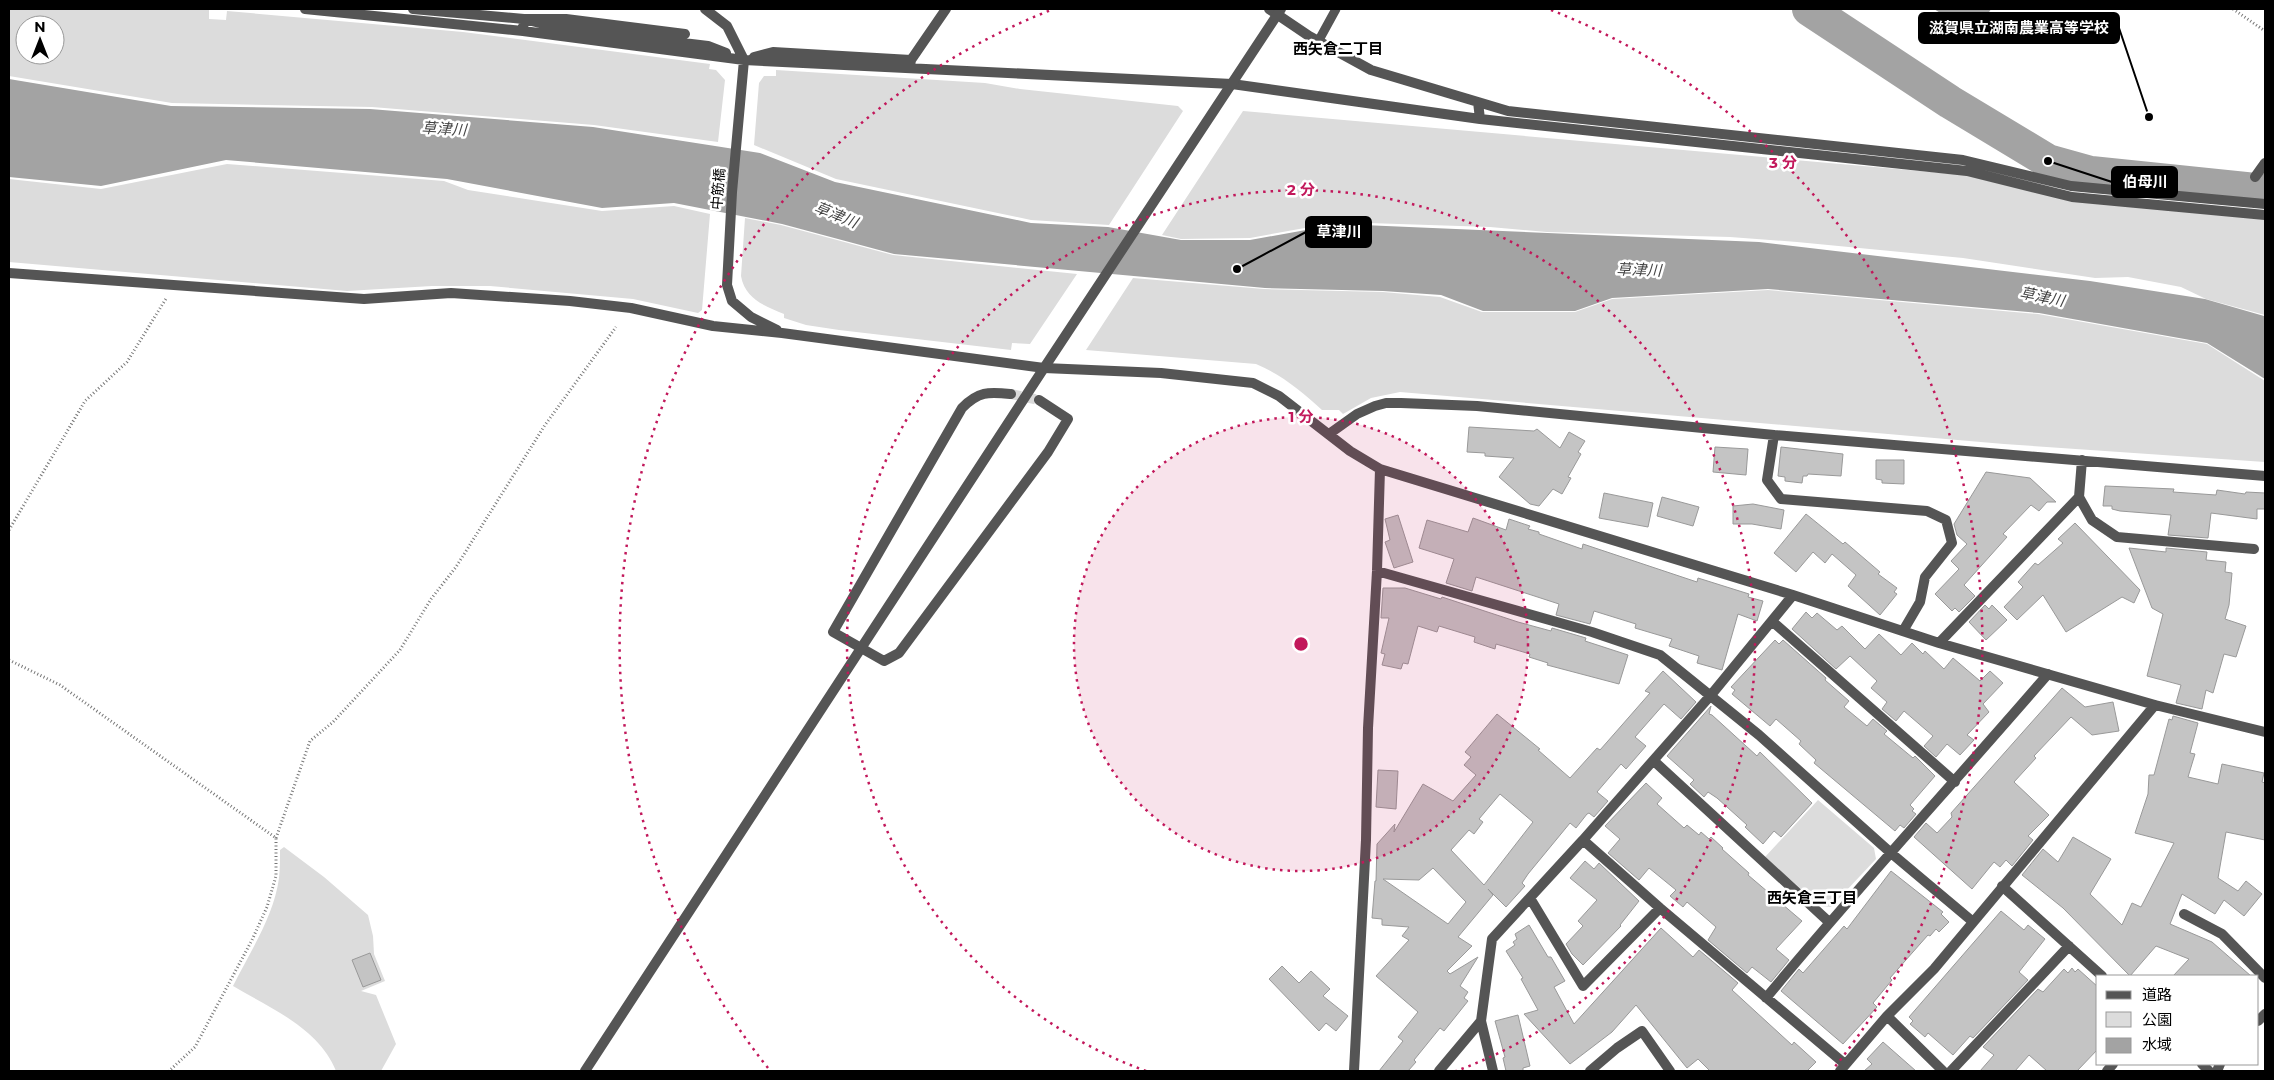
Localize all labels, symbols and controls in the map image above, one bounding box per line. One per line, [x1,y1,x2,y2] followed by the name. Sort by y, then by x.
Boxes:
[1919,13,2119,43] callout: 滋賀県立湖南農業高等学校
[15,15,65,65] north arrow
[34,18,46,36] text: N
[1929,18,2109,37] text: 滋賀県立湖南農業高等学校
[1293,39,1383,58] district label: 西矢倉二丁目
[421,118,469,139] water label: 草津川
[1768,153,1797,172] text: 3 分
[707,167,729,211] street label: 中筋橋
[2112,167,2177,197] callout: 伯母川
[2122,172,2168,191] text: 伯母川
[1287,180,1315,199] text: 2 分
[812,197,862,233] water label: 草津川
[1306,217,1371,247] callout: 草津川
[1316,222,1362,241] text: 草津川
[1616,259,1664,280] water label: 草津川
[2018,283,2068,311] water label: 草津川
[1288,407,1314,426] text: 1 分
[1292,635,1310,653] centre of rings
[1767,888,1857,907] district label: 西矢倉三丁目
[2096,975,2259,1065] legend
[2142,985,2172,1004] text: 道路
[2142,1010,2172,1029] text: 公園
[2142,1035,2172,1054] text: 水域

